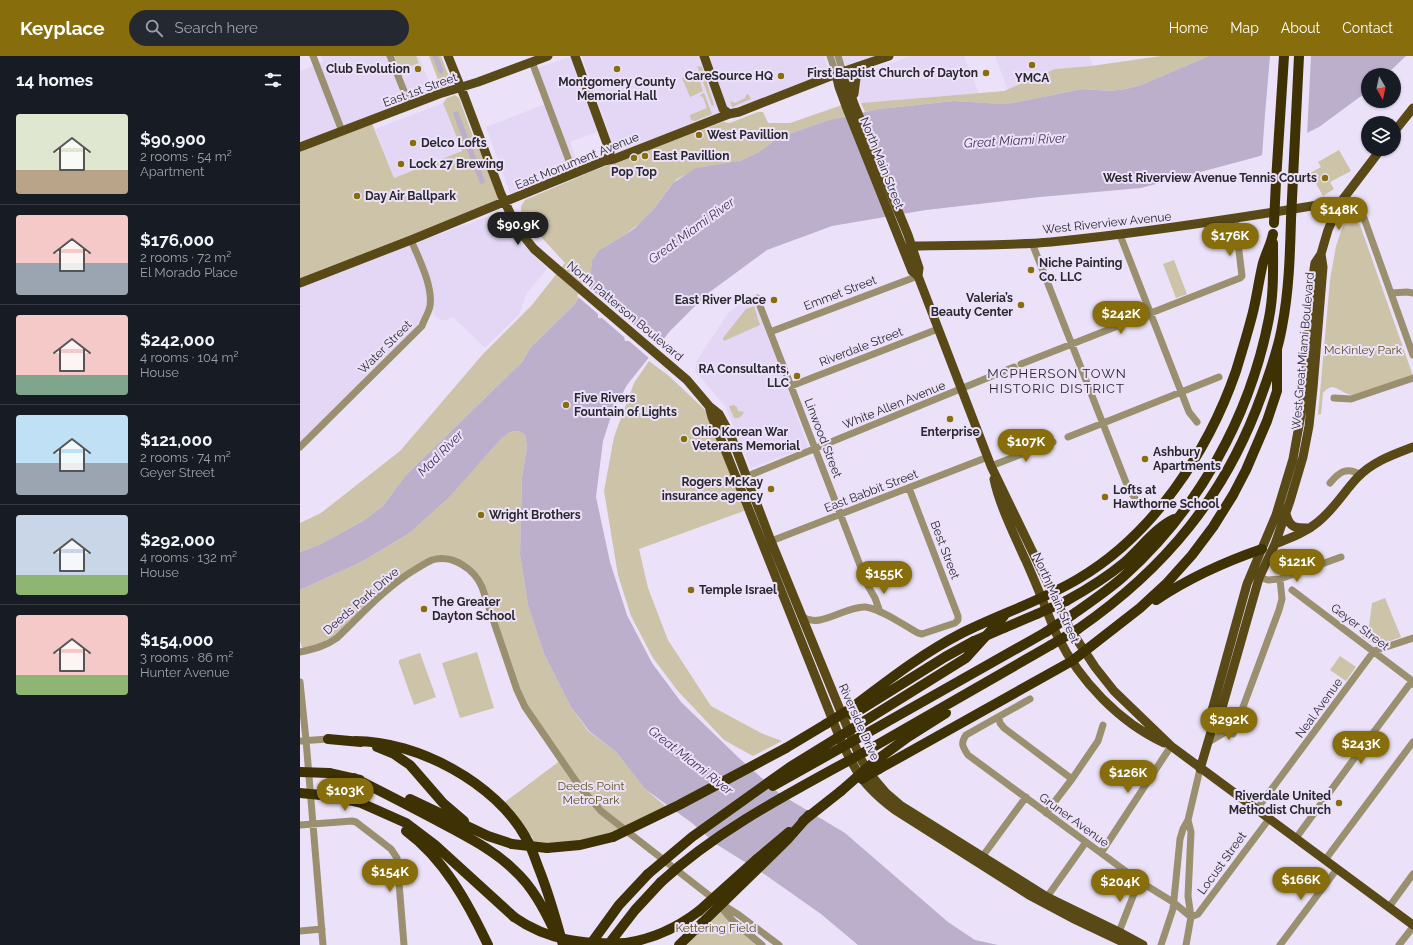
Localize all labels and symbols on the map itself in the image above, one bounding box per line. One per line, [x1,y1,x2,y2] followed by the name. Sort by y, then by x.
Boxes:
[1027,60,1037,70] marker: YMCA
[326,62,410,76] place label: Club Evolution
[413,64,423,74] marker: Club Evolution
[612,64,622,74] marker: Montgomery County Memorial Hall
[807,66,978,80] place label: First Baptist Church of Dayton
[981,68,991,78] marker: First Baptist Church of Dayton
[1361,68,1401,108] north arrow
[685,69,773,83] place label: CareSource HQ
[381,70,459,110] street label: East 1st Street
[776,71,786,81] marker: CareSource HQ
[1015,71,1050,85] place label: YMCA
[558,75,676,103] place label: Montgomery County Memorial Hall
[857,115,907,211] street label: North Main Street
[707,128,788,142] place label: West Pavillion
[513,130,641,192] street label: East Monument Avenue
[694,130,704,140] marker: West Pavillion
[963,130,1067,151] water label: Great Miami River
[421,136,487,150] place label: Delco Lofts
[408,138,418,148] marker: Delco Lofts
[653,149,729,163] place label: East Pavillion
[640,151,650,161] marker: East Pavillion
[629,153,639,163] marker: Pop Top
[409,157,504,171] place label: Lock 27 Brewing
[396,159,406,169] marker: Lock 27 Brewing
[611,165,657,179] place label: Pop Top
[1103,171,1317,185] place label: West Riverview Avenue Tennis Courts
[1320,173,1330,183] marker: West Riverview Avenue Tennis Courts
[365,189,456,203] place label: Day Air Ballpark
[352,191,362,201] marker: Day Air Ballpark
[645,194,738,267] water label: Great Miami River
[1311,197,1367,231] pin: $148K
[1042,209,1172,237] street label: West Riverview Avenue
[485,212,551,246] pin: $90.9K
[1202,223,1258,257] pin: $176K
[1039,256,1122,284] place label: Niche Painting Co. LLC
[564,258,686,364] street label: North Patterson Boulevard
[1026,265,1036,275] marker: Niche Painting Co. LLC
[1289,272,1317,430] street label: West Great Miami Boulevard
[802,273,878,313] street label: Emmet Street
[931,291,1013,319] place label: Valeria’s Beauty Center
[675,293,766,307] place label: East River Place
[769,295,779,305] marker: East River Place
[1016,300,1026,310] marker: Valeria’s Beauty Center
[1093,301,1149,335] pin: $242K
[355,317,415,377] street label: Water Street
[817,325,905,369] street label: Riverdale Street
[1324,343,1403,357] park label: McKinley Park
[699,362,789,390] place label: RA Consultants, LLC
[987,366,1127,396] district label: MCPHERSON TOWN HISTORIC DISTRICT
[792,371,802,381] marker: RA Consultants, LLC
[841,378,947,432] street label: White Allen Avenue
[574,391,677,419] place label: Five Rivers Fountain of Lights
[801,396,845,480] street label: Linwood Street
[561,400,571,410] marker: Five Rivers Fountain of Lights
[945,414,955,424] marker: Enterprise
[692,425,800,453] place label: Ohio Korean War Veterans Memorial
[920,425,980,439] place label: Enterprise
[414,427,467,479] water label: Mad River
[998,429,1054,463] pin: $107K
[679,434,689,444] marker: Ohio Korean War Veterans Memorial
[1153,445,1221,473] place label: Ashbury Apartments
[1140,454,1150,464] marker: Ashbury Apartments
[822,467,920,515] street label: East Babbit Street
[662,475,763,503] place label: Rogers McKay insurance agency
[1113,483,1220,511] place label: Lofts at Hawthorne School
[766,484,776,494] marker: Rogers McKay insurance agency
[1100,492,1110,502] marker: Lofts at Hawthorne School
[489,508,581,522] place label: Wright Brothers
[476,510,486,520] marker: Wright Brothers
[928,519,962,581] street label: Best Street
[1269,549,1325,583] pin: $121K
[1030,551,1082,645] street label: North Main Street
[856,561,912,595] pin: $155K
[320,564,402,638] street label: Deeds Park Drive
[699,583,777,597] place label: Temple Israel
[686,585,696,595] marker: Temple Israel
[432,595,516,623] place label: The Greater Dayton School
[1328,601,1392,653] street label: Geyer Street
[419,604,429,614] marker: The Greater Dayton School
[1293,675,1345,741] street label: Neal Avenue
[836,681,882,763] street label: Riverside Drive
[1201,707,1257,741] pin: $292K
[646,723,736,798] water label: Great Miami River
[1333,731,1389,765] pin: $243K
[1100,760,1156,794] pin: $126K
[317,778,373,812] pin: $103K
[557,779,625,807] park label: Deeds Point MetroPark
[1229,789,1331,817] place label: Riverdale United Methodist Church
[1036,790,1112,850] street label: Gruner Avenue
[1334,798,1344,808] marker: Riverdale United Methodist Church
[1195,829,1249,897] street label: Locust Street
[362,859,418,893] pin: $154K
[1273,867,1329,901] pin: $166K
[1092,869,1148,903] pin: $204K
[675,921,757,935] park label: Kettering Field

